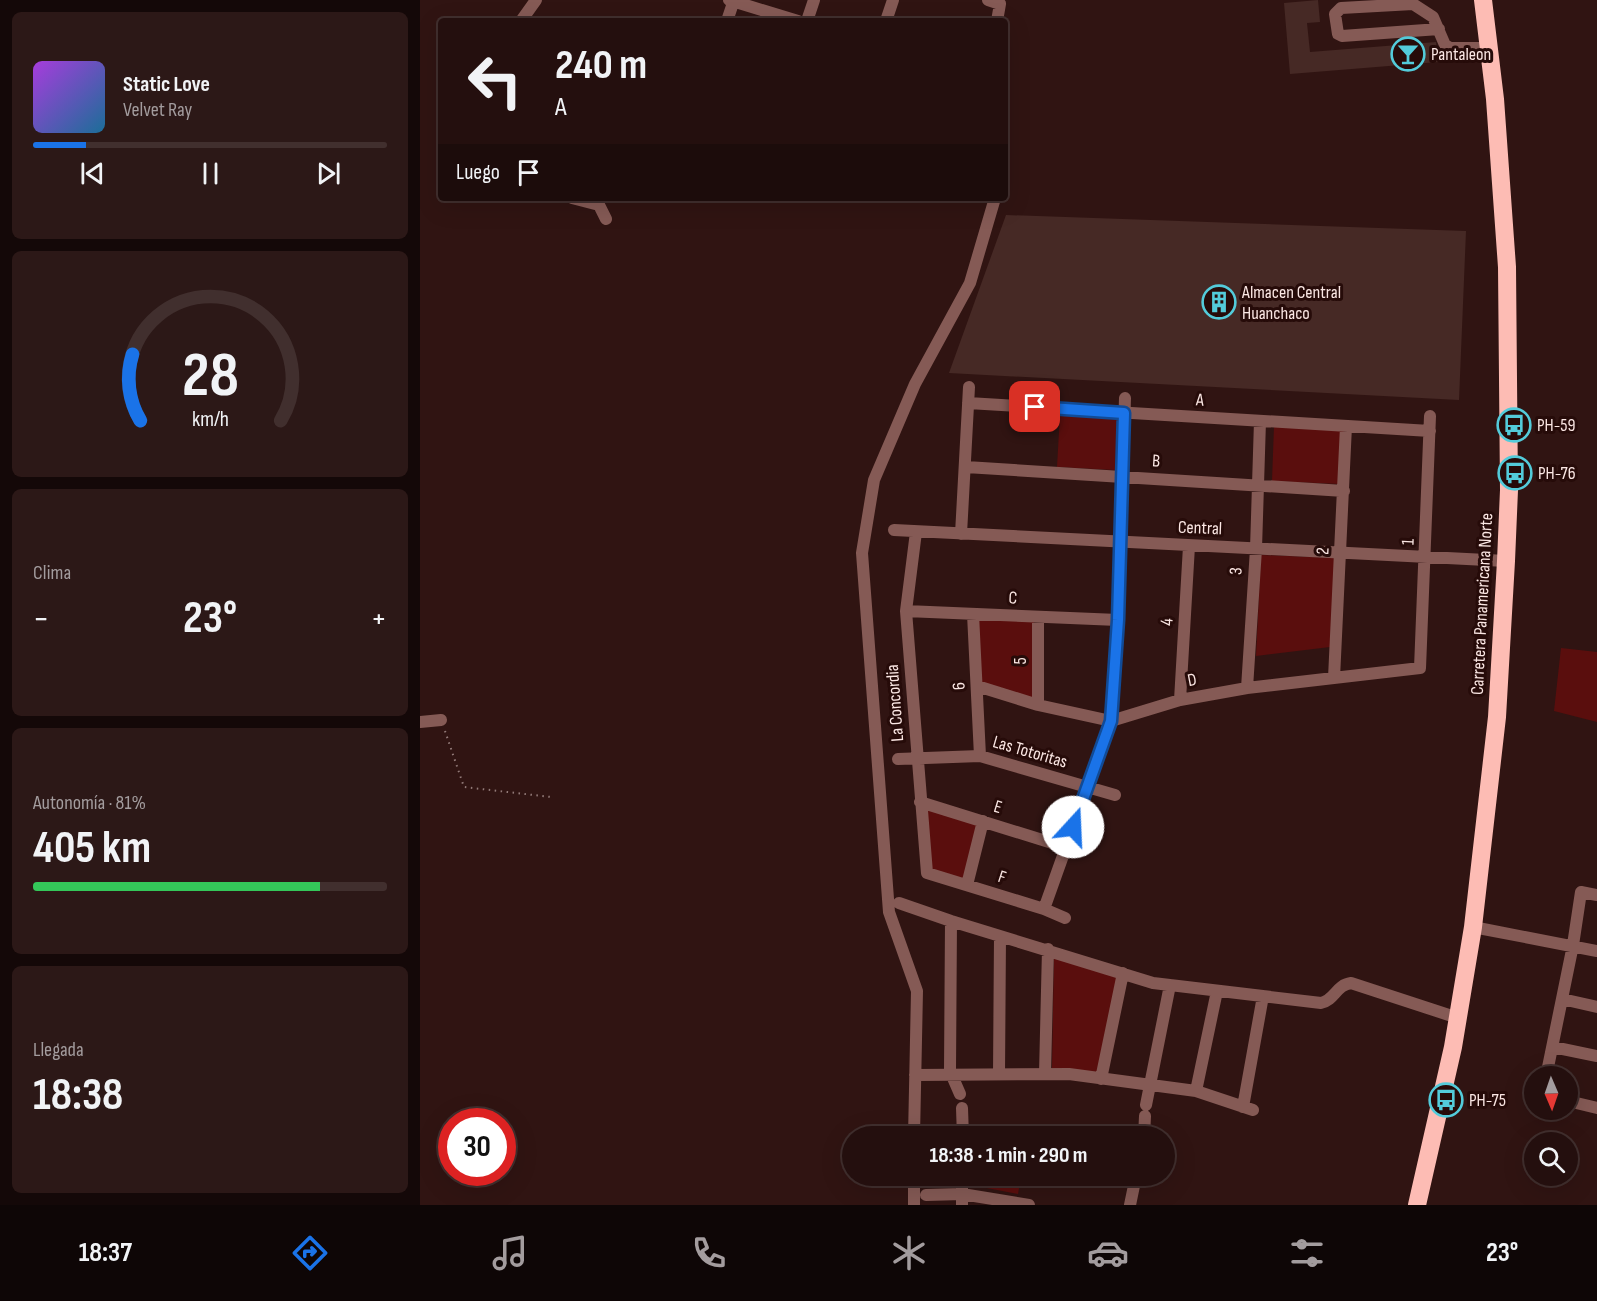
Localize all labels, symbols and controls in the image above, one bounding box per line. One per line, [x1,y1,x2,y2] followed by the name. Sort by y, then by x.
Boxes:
[1390,36,1426,72] bar icon: Pantaleon
[555,40,647,91] text: 240 m
[456,42,534,120] icon: left
[1431,44,1491,65] place label: Pantaleon
[123,71,210,98] text: Static Love
[555,91,567,123] text: A
[123,98,192,122] text: Velvet Ray
[512,156,545,189] icon: arrive
[76,157,109,190] icon: previous
[194,157,227,190] icon: pause
[312,157,345,190] icon: next
[456,159,500,186] text: Luego
[1241,282,1341,324] place label: Almacen Central Huanchaco
[1201,284,1237,320] building icon: Almacen Central Huanchaco
[182,339,238,414] text: 28
[1009,381,1060,432] pin
[1194,389,1205,411] street label: A
[1018,390,1051,423] icon: arrive
[191,407,229,432] text: km/h
[1496,407,1532,443] bus stop icon: PH-59
[1537,415,1576,436] place label: PH-59
[1151,450,1161,472] street label: B
[1497,455,1533,491] bus stop icon: PH-76
[1538,463,1576,484] place label: PH-76
[1467,513,1497,695] street label: Carretera Panamericana Norte
[1178,517,1222,539] street label: Central
[1397,538,1419,546] street label: 1
[1312,547,1334,555] street label: 2
[33,561,71,585] text: Clima
[1225,567,1247,575] street label: 3
[1008,587,1018,609] street label: C
[183,591,237,646] text: 23°
[33,599,49,639] text: −
[371,599,387,639] text: +
[1156,617,1178,626] street label: 4
[1010,657,1031,665] street label: 5
[882,664,908,742] street label: La Concordia
[1186,669,1198,691] street label: D
[948,681,970,690] street label: 6
[990,731,1070,773] street label: Las Totoritas
[33,791,146,815] text: Autonomía · 81%
[1041,795,1105,859] position arrow
[991,796,1005,818] street label: E
[33,821,151,876] text: 405 km
[995,866,1009,888] street label: F
[33,1038,84,1062] text: Llegada
[1524,1066,1578,1120] north arrow
[1524,1066,1578,1186] map controls
[33,1068,123,1123] text: 18:38
[1428,1082,1464,1118] bus stop icon: PH-75
[1469,1090,1506,1111] place label: PH-75
[438,1108,516,1186] speed limit sign: 30
[1524,1132,1578,1186] button: search
[930,1142,1087,1169] text: 18:38 · 1 min · 290 m
[289,1232,331,1274] icon: directions
[489,1232,531,1274] icon: music
[688,1232,730,1274] icon: phone
[888,1232,930,1274] icon: climate
[1087,1232,1129,1274] icon: car
[1286,1232,1328,1274] icon: filters
[79,1237,132,1269] text: 18:37
[1486,1237,1518,1269] text: 23°

